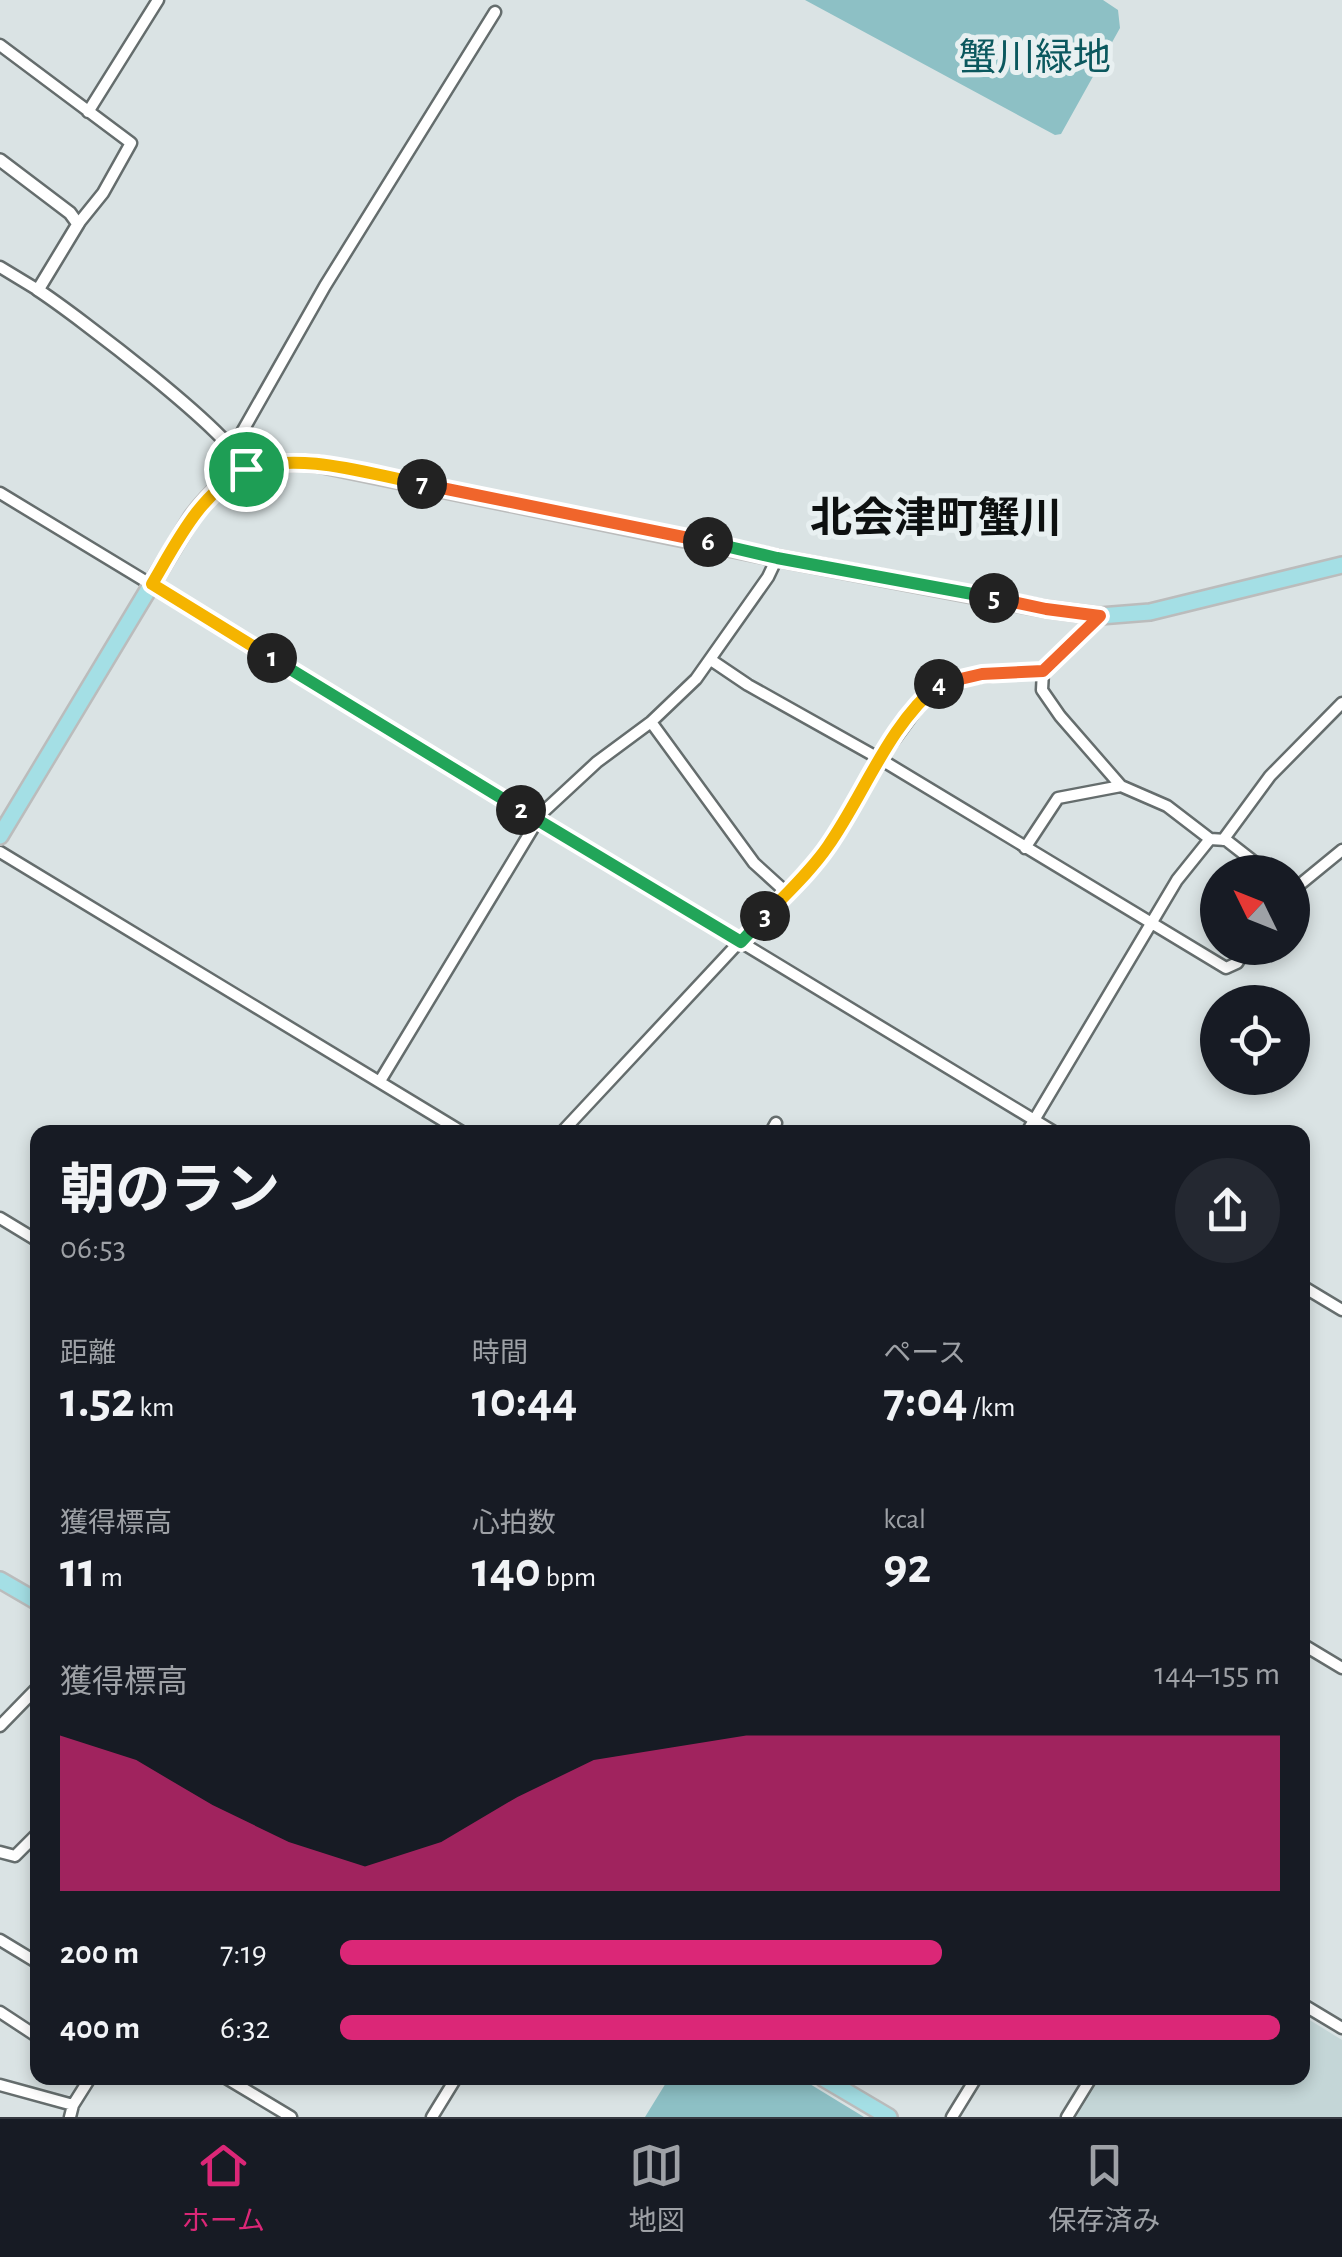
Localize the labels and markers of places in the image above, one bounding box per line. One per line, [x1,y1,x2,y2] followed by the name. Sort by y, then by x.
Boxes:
[204,427,289,512] pin
[397,459,447,509] pin: 7
[683,517,733,567] pin: 6
[969,573,1019,623] pin: 5
[247,633,297,683] pin: 1
[914,659,964,709] pin: 4
[496,785,546,835] pin: 2
[740,891,790,941] pin: 3

